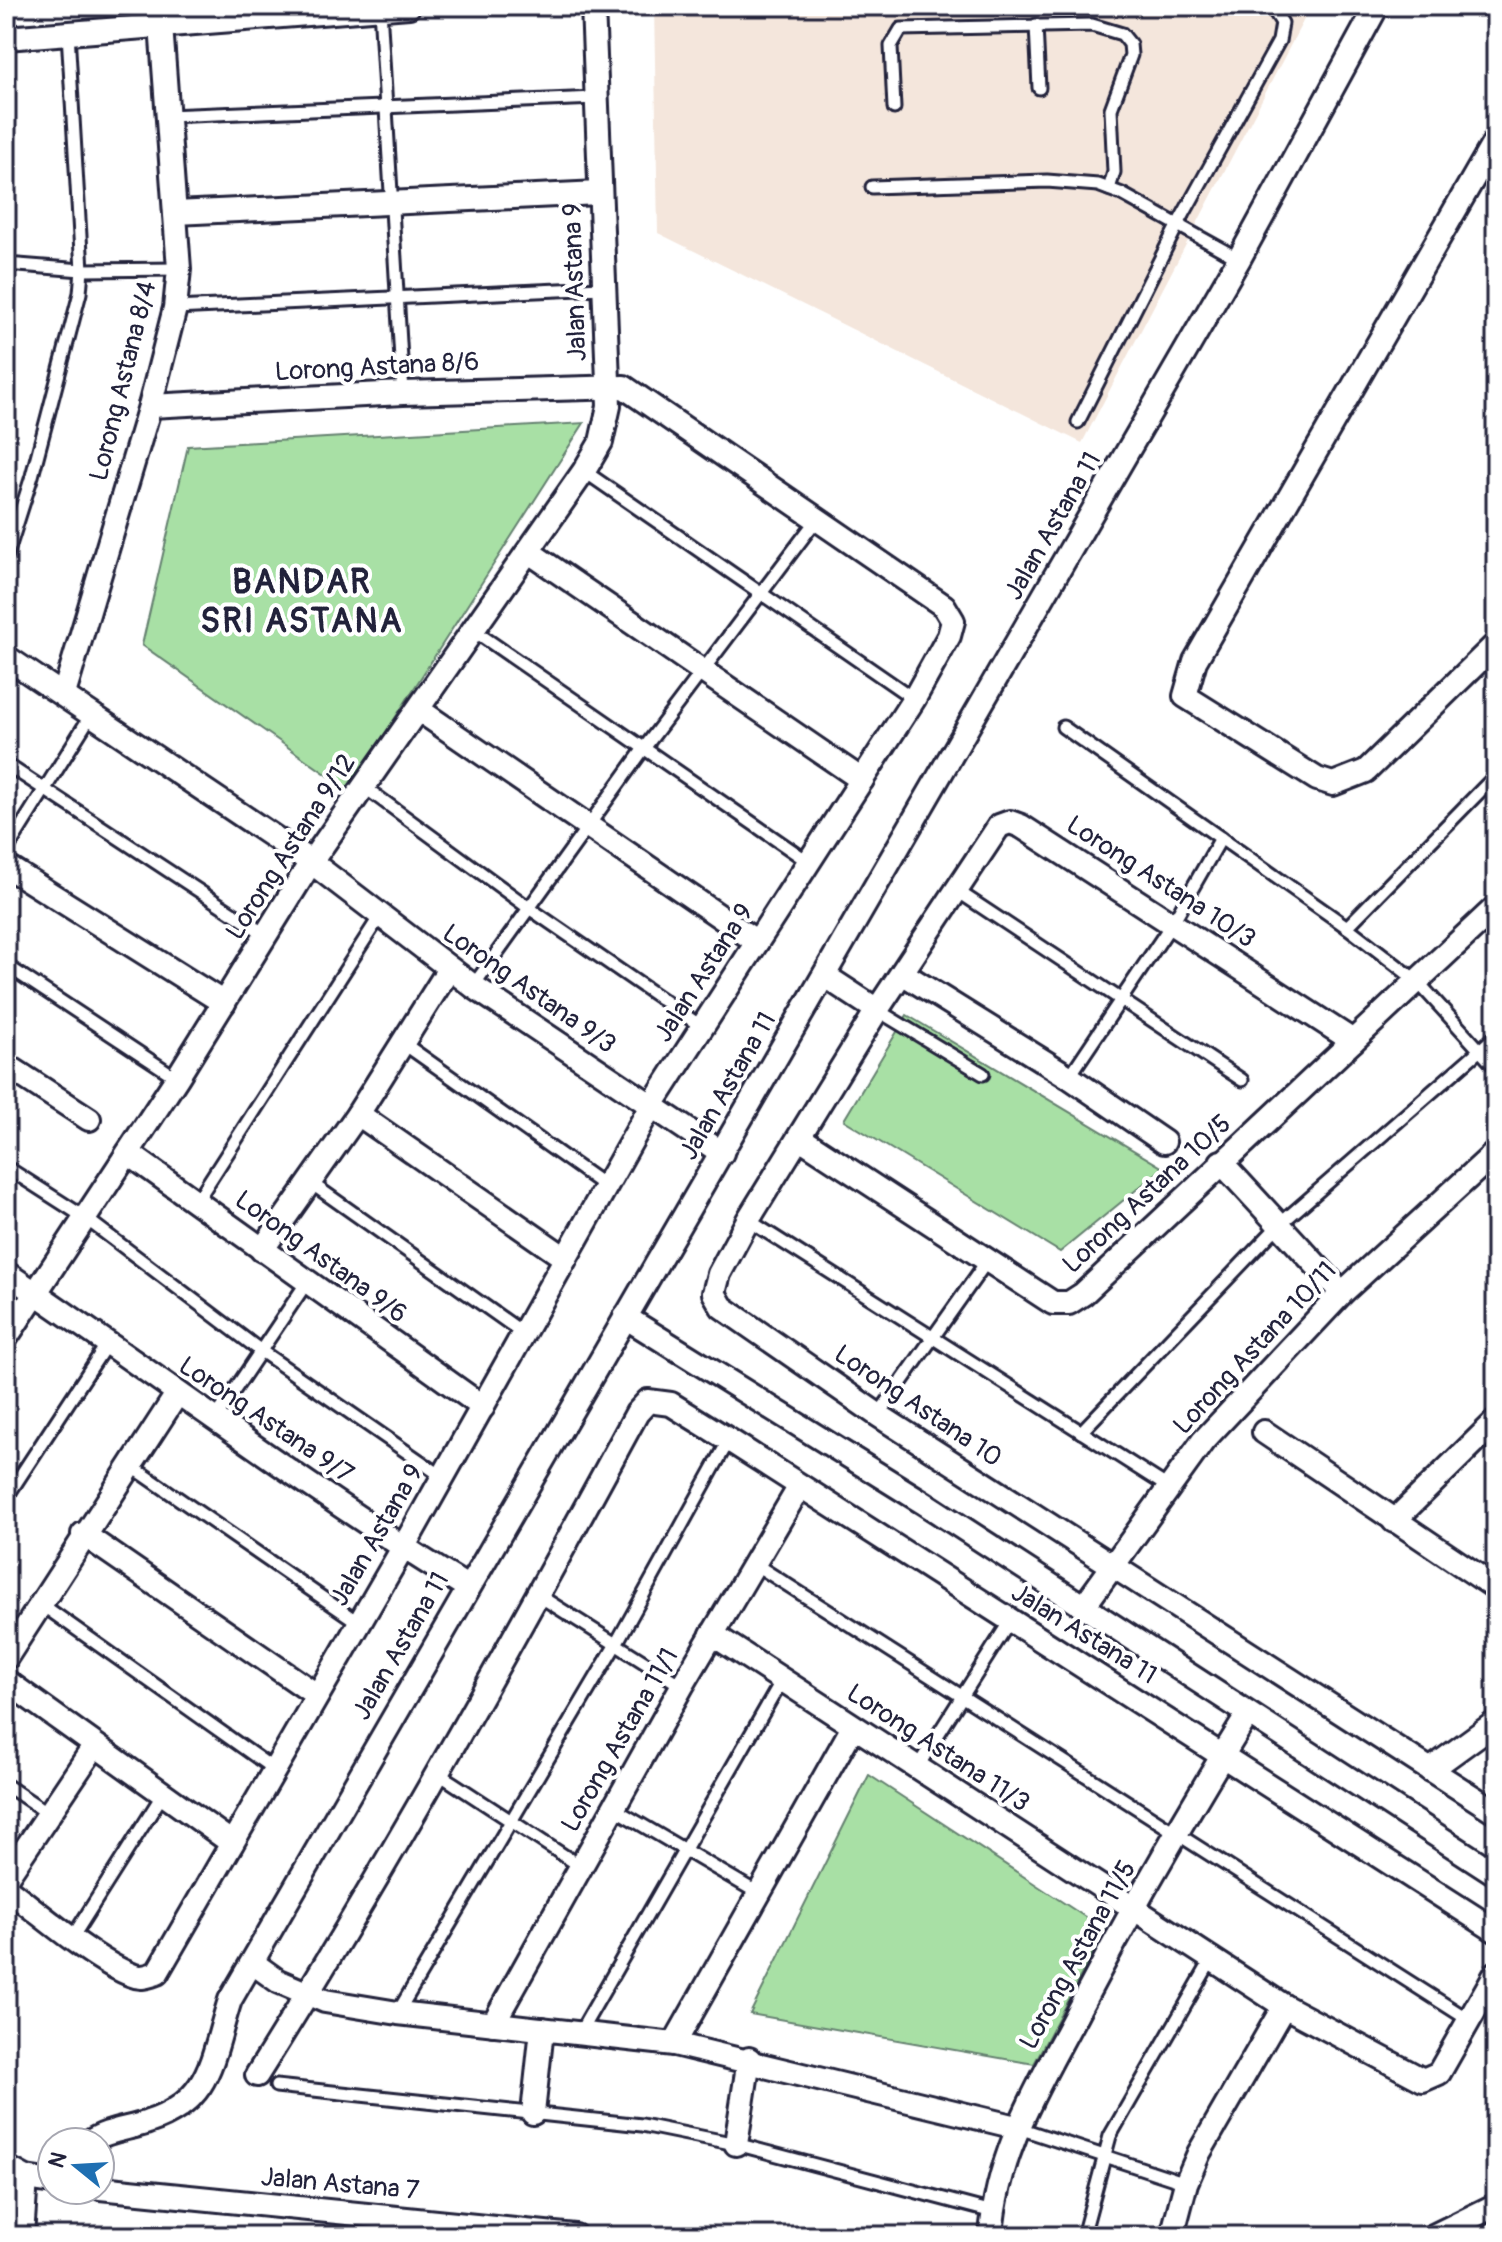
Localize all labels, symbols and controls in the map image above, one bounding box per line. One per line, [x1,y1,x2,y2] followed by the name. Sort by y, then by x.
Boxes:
[556,202,594,362] street label: Jalan Astana 9
[83,278,163,484] street label: Lorong Astana 8/4
[274,346,480,388] street label: Lorong Astana 8/6
[998,446,1108,606] street label: Jalan Astana 11
[200,561,404,643] district label: BANDAR SRI ASTANA
[219,748,363,946] street label: Lorong Astana 9/12
[1060,809,1262,955] street label: Lorong Astana 10/3
[647,898,761,1048] street label: Jalan Astana 9
[436,917,622,1061] street label: Lorong Astana 9/3
[673,1006,783,1166] street label: Jalan Astana 11
[1056,1108,1238,1280] street label: Lorong Astana 10/5
[229,1184,413,1330] street label: Lorong Astana 9/6
[1167,1255,1343,1441] street label: Lorong Astana 10/11
[828,1338,1008,1474] street label: Lorong Astana 10
[173,1350,360,1490] street label: Lorong Astana 9/7
[324,1458,430,1612] street label: Jalan Astana 9
[346,1566,456,1726] street label: Jalan Astana 11
[1005,1577,1163,1691] street label: Jalan Astana 11
[554,1642,686,1838] street label: Lorong Astana 11/1
[841,1677,1035,1819] street label: Lorong Astana 11/3
[1013,1855,1143,2055] street label: Lorong Astana 11/5
[36,2126,116,2206] north arrow
[42,2149,74,2172] text: N
[259,2161,421,2207] street label: Jalan Astana 7

